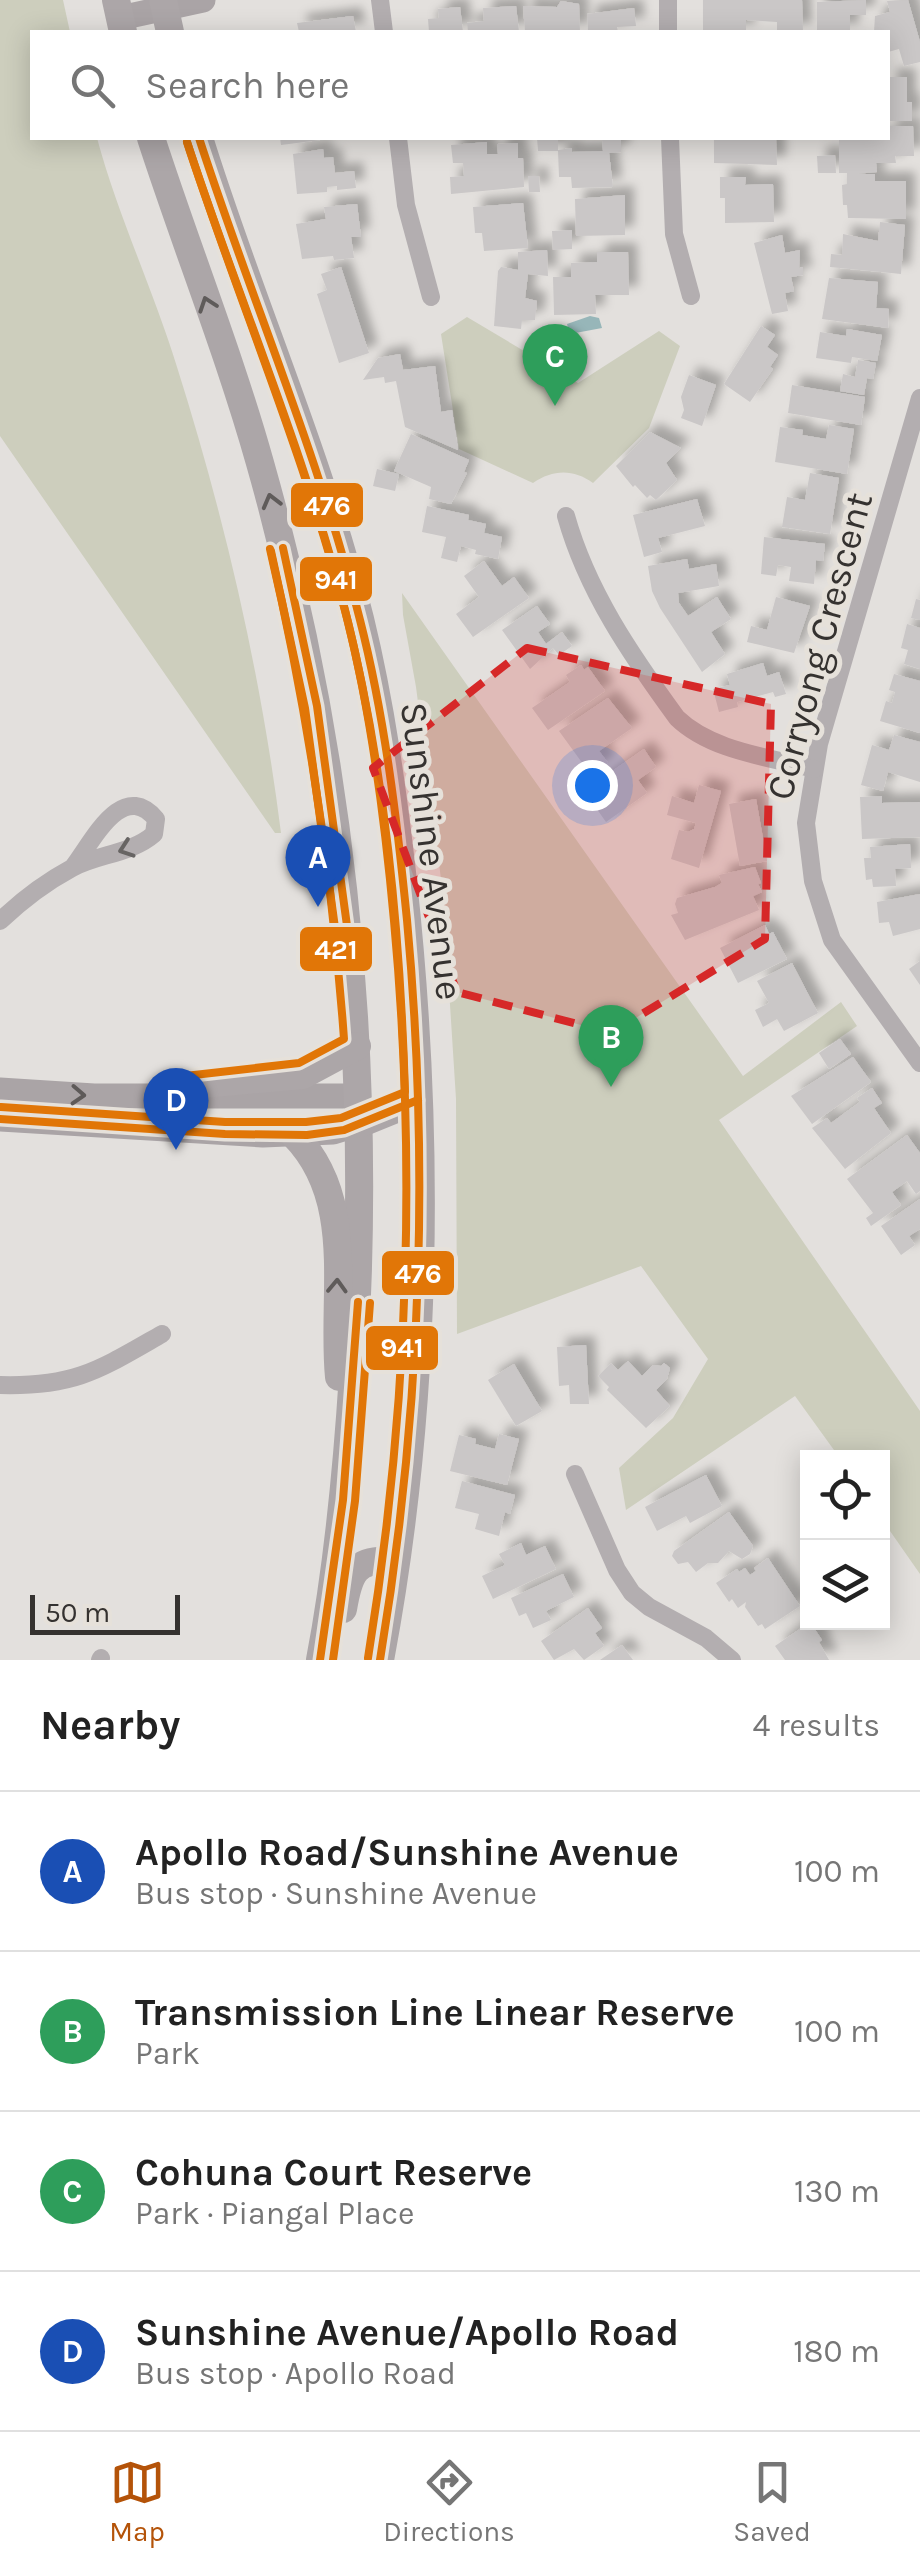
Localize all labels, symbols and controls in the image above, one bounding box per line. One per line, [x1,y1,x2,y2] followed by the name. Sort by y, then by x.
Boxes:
[30,30,890,140] search box
[65,58,120,113] icon: search
[145,63,349,108] text: Search here
[198,297,219,314] one-way arrow
[522,324,588,406] pin: C
[289,481,365,529] line badge: 476
[757,488,882,805] street label: Corryong Crescent
[303,489,351,522] text: 476
[261,493,282,510] one-way arrow
[298,555,374,603] line badge: 941
[314,563,358,596] text: 941
[391,700,472,1003] street label: Sunshine Avenue
[567,760,618,811] your location
[286,824,350,907] pin: A
[119,837,136,858] one-way arrow
[298,925,374,973] line badge: 421
[314,933,358,966] text: 421
[578,1004,644,1087] pin: B
[144,1068,208,1150] pin: D
[71,1084,87,1105] one-way arrow
[380,1249,456,1297] line badge: 476
[394,1257,442,1290] text: 476
[326,1278,347,1294] one-way arrow
[364,1324,440,1372] line badge: 941
[380,1331,424,1364] text: 941
[800,1450,890,1630] map controls
[800,1450,890,1540] button: locate
[800,1540,890,1630] button: layers
[30,1590,180,1634] scale bar
[45,1596,110,1629] text: 50 m
[40,1700,180,1750] text: Nearby
[753,1707,880,1744] text: 4 results
[135,1830,679,1875] text: Apollo Road/Sunshine Avenue
[62,1853,83,1890] text: A
[794,1853,880,1890] text: 100 m
[135,1875,537,1912] text: Bus stop · Sunshine Avenue
[135,1990,735,2035] text: Transmission Line Linear Reserve
[62,2013,83,2050] text: B
[794,2013,880,2050] text: 100 m
[135,2035,200,2072] text: Park
[135,2150,532,2195] text: Cohuna Court Reserve
[62,2173,83,2210] text: C
[794,2173,880,2210] text: 130 m
[135,2195,415,2232] text: Park · Piangal Place
[135,2310,679,2355] text: Sunshine Avenue/Apollo Road
[62,2333,83,2370] text: D
[793,2333,880,2370] text: 180 m
[135,2355,456,2392] text: Bus stop · Apollo Road
[109,2455,165,2548] tab: Map
[383,2455,515,2548] tab: Directions
[733,2455,811,2548] tab: Saved

